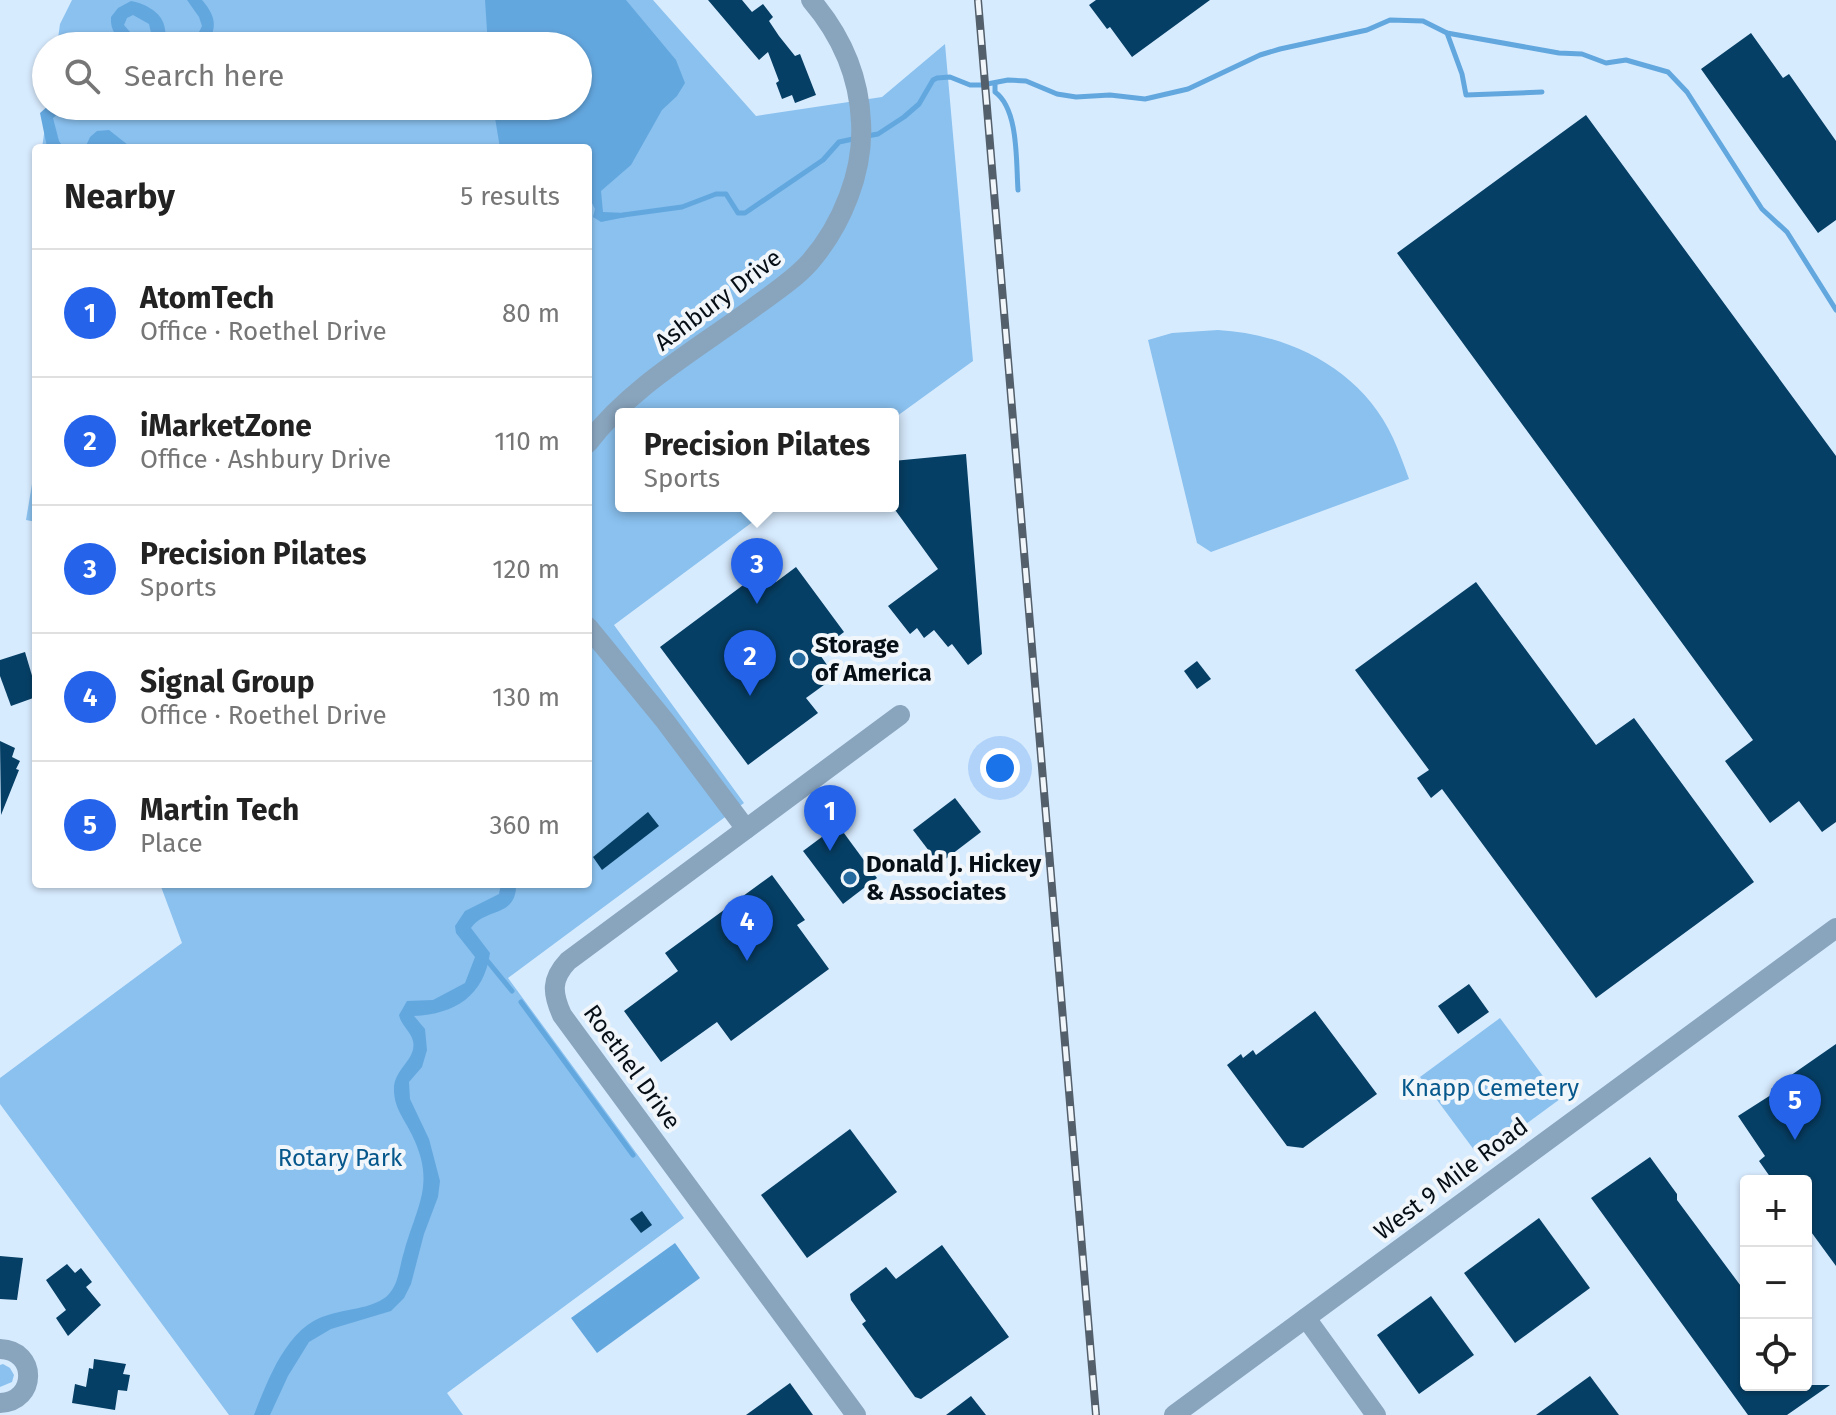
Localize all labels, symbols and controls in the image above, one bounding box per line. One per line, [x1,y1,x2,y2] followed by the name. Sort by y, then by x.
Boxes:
[32,32,592,120] search box
[60,54,104,98] icon: search
[124,58,284,94] text: Search here
[64,176,175,217] text: Nearby
[460,181,560,212] text: 5 results
[649,243,787,357] street label: Ashbury Drive
[140,280,274,316] text: AtomTech
[84,298,96,329] text: 1
[502,298,560,329] text: 80 m
[140,316,387,347] text: Office · Roethel Drive
[140,408,312,444] text: iMarketZone
[615,408,899,512] popup
[83,426,97,457] text: 2
[494,426,560,457] text: 110 m
[644,427,870,463] text: Precision Pilates
[140,444,391,475] text: Office · Ashbury Drive
[644,463,720,494] text: Sports
[140,536,367,572] text: Precision Pilates
[731,538,783,604] pin: 3
[83,554,97,585] text: 3
[492,554,560,585] text: 120 m
[140,572,216,603] text: Sports
[724,630,776,696] pin: 2
[815,631,932,687] place label: Storage of America
[790,650,808,668] marker: Storage of America
[140,664,315,700] text: Signal Group
[83,682,97,713] text: 4
[492,682,560,713] text: 130 m
[140,700,387,731] text: Office · Roethel Drive
[980,748,1020,788] your location
[804,785,856,851] pin: 1
[140,792,299,828] text: Martin Tech
[83,810,97,841] text: 5
[489,810,560,841] text: 360 m
[140,828,203,859] text: Place
[866,850,1042,906] place label: Donald J. Hickey & Associates
[841,869,859,887] marker: Donald J. Hickey & Associates
[721,895,773,961] pin: 4
[578,999,686,1135] street label: Roethel Drive
[1401,1074,1579,1102] park label: Knapp Cemetery
[1769,1074,1821,1140] pin: 5
[1369,1112,1533,1246] street label: West 9 Mile Road
[278,1144,403,1172] park label: Rotary Park
[1740,1175,1812,1391] map controls
[1740,1175,1812,1247] button: +
[1740,1247,1812,1319] button: −
[1740,1319,1812,1391] button: locate

